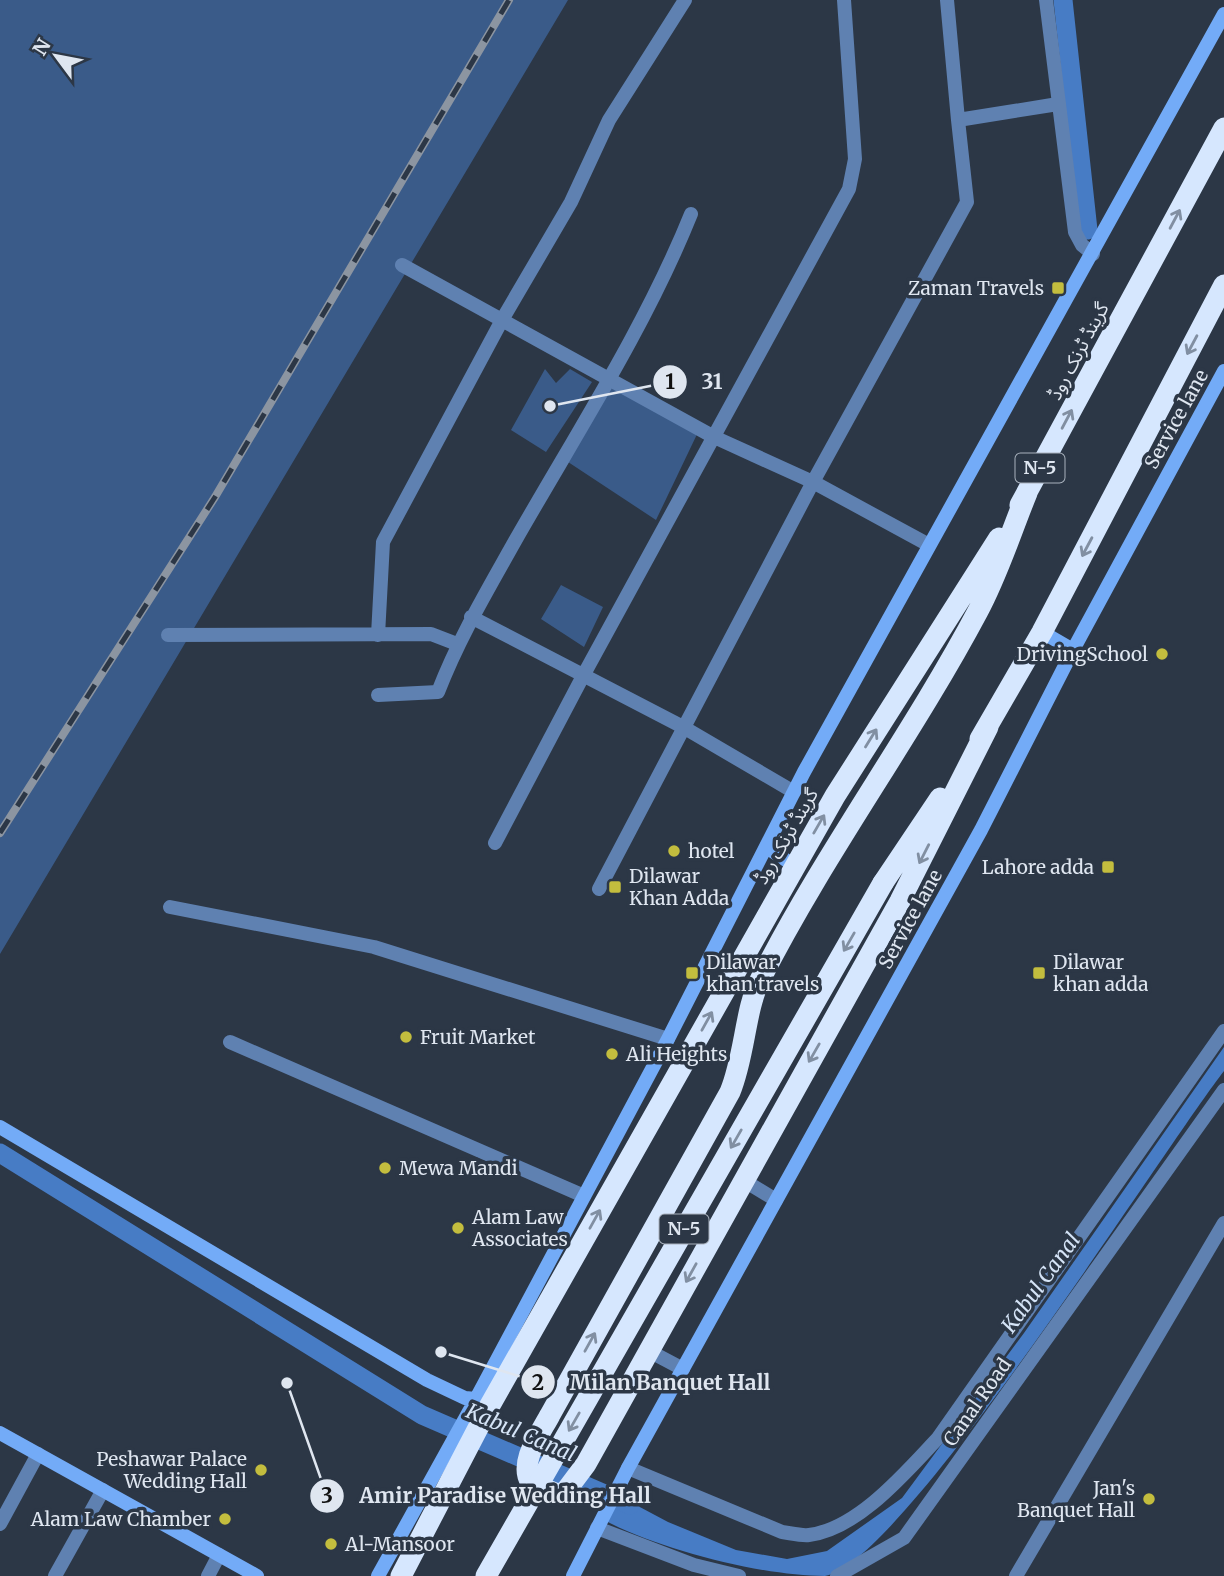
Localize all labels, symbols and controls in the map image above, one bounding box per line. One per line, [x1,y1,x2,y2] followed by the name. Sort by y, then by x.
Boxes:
[21,21,91,91] north arrow
[27,34,56,60] text: N
[1169,209,1182,230] one-way arrow
[908,276,1044,300] place label: Zaman Travels
[1050,280,1066,296] marker: Zaman Travels
[1042,297,1114,404] street label: گرینڈ ٹرنک روڈ
[1185,334,1199,355] one-way arrow
[652,361,736,403] callout: 31
[1139,365,1213,473] street label: Service lane
[665,368,675,395] text: 1
[702,368,723,395] text: 31
[1060,410,1074,430] one-way arrow
[1016,454,1064,482] road number: N-5
[1080,536,1093,557] one-way arrow
[1017,642,1148,666] place label: DrivingSchool
[1154,646,1170,662] marker: DrivingSchool
[865,729,879,749] one-way arrow
[749,783,824,888] street label: گرینڈ ٹرنک روڈ
[813,814,827,834] one-way arrow
[688,839,735,863] place label: hotel
[666,843,682,859] marker: hotel
[916,843,930,864] one-way arrow
[982,855,1094,879] place label: Lahore adda
[1100,859,1116,875] marker: Lahore adda
[629,864,729,910] place label: Dilawar Khan Adda
[873,865,947,973] street label: Service lane
[607,879,623,895] marker: Dilawar Khan Adda
[842,931,856,951] one-way arrow
[706,950,819,996] place label: Dilawar khan travels
[1053,950,1148,996] place label: Dilawar khan adda
[684,965,700,981] marker: Dilawar khan travels
[1031,965,1047,981] marker: Dilawar khan adda
[700,1012,714,1032] one-way arrow
[420,1025,536,1049] place label: Fruit Market
[398,1029,414,1045] marker: Fruit Market
[625,1042,727,1066] place label: Ali Heights
[807,1042,821,1062] one-way arrow
[604,1046,620,1062] marker: Ali Heights
[729,1129,743,1149] one-way arrow
[399,1156,518,1180] place label: Mewa Mandi
[377,1160,393,1176] marker: Mewa Mandi
[471,1205,568,1251] place label: Alam Law Associates
[588,1210,602,1230] one-way arrow
[660,1214,708,1244] road number: N-5
[450,1220,466,1236] marker: Alam Law Associates
[995,1227,1086,1339] water label: Kabul Canal
[684,1262,697,1283] one-way arrow
[583,1332,597,1352] one-way arrow
[938,1353,1016,1451] street label: Canal Road
[521,1361,784,1403] callout: Milan Banquet Hall
[532,1369,544,1396] text: 2
[570,1369,770,1396] text: Milan Banquet Hall
[461,1397,580,1468] water label: Kabul Canal
[567,1411,581,1431] one-way arrow
[96,1447,247,1493] place label: Peshawar Palace Wedding Hall
[253,1462,269,1478] marker: Peshawar Palace Wedding Hall
[310,1475,664,1517] callout: Amir Paradise Wedding Hall
[1017,1476,1135,1522] place label: Jan's Banquet Hall
[321,1482,333,1509] text: 3
[358,1482,651,1509] text: Amir Paradise Wedding Hall
[1141,1491,1157,1507] marker: Jan's Banquet Hall
[30,1507,211,1531] place label: Alam Law Chamber
[217,1511,233,1527] marker: Alam Law Chamber
[344,1532,455,1556] place label: Al-Mansoor
[323,1536,339,1552] marker: Al-Mansoor

